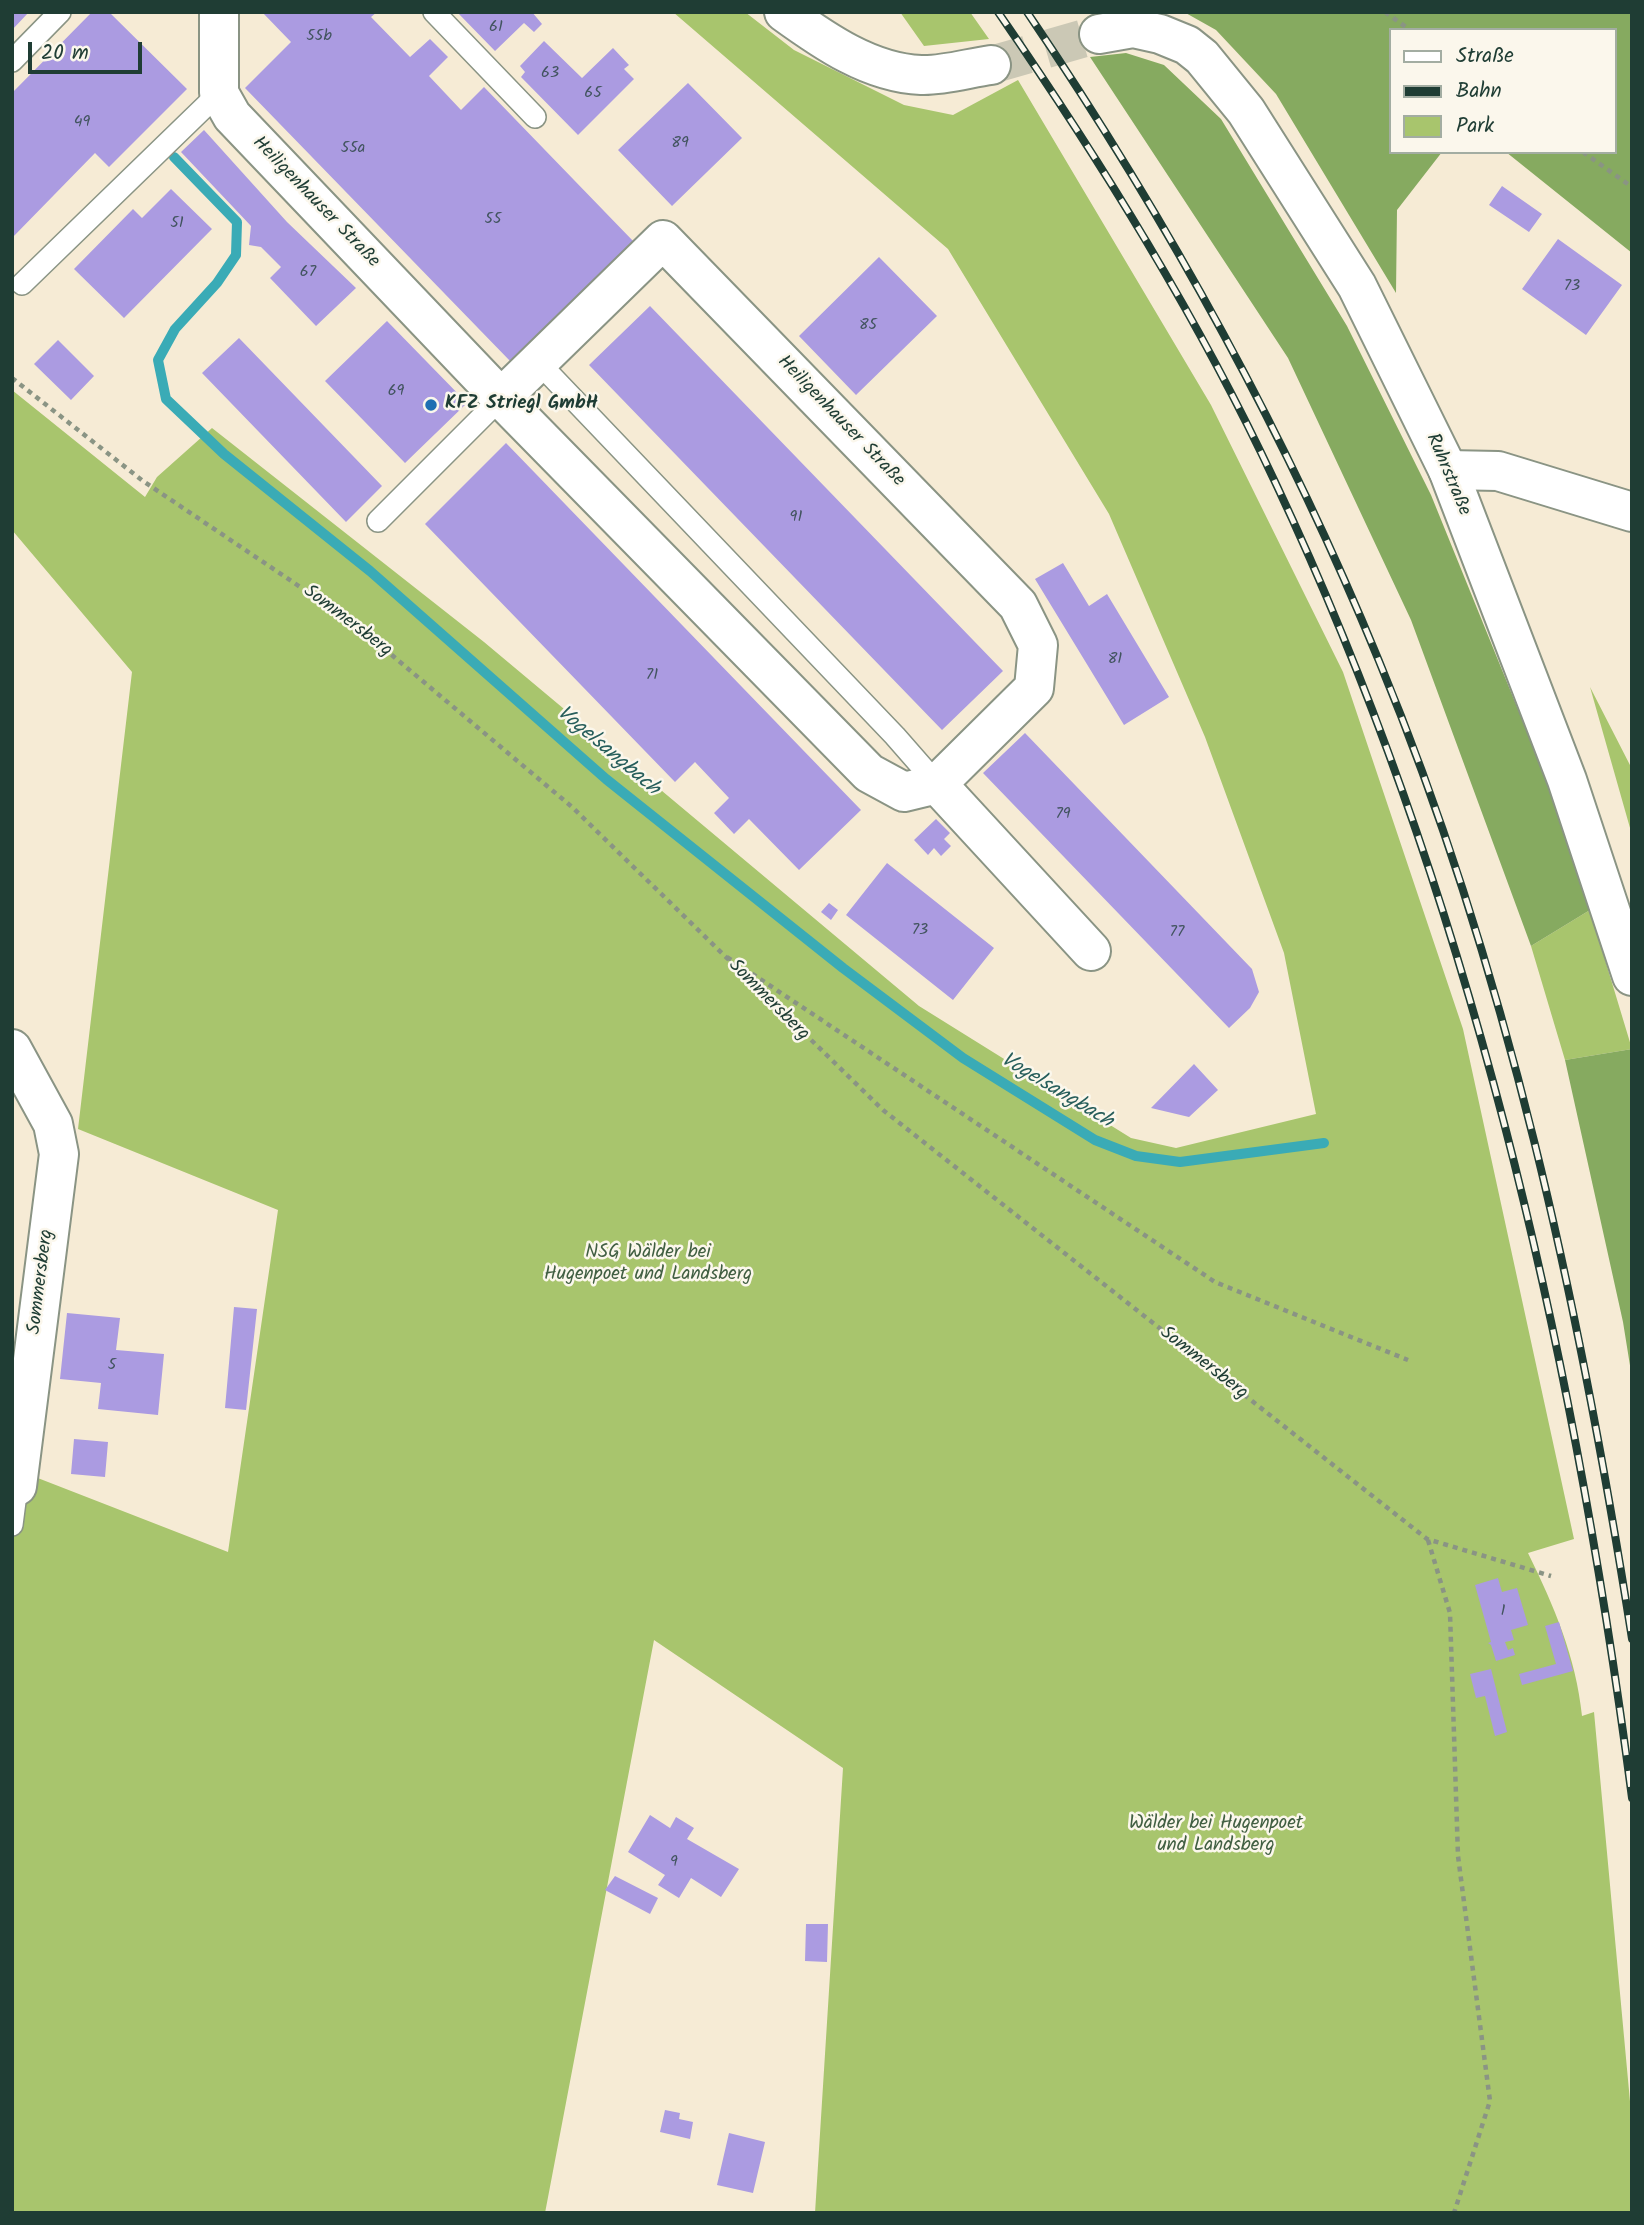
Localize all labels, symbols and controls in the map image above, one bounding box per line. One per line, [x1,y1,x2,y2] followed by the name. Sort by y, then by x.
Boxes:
[489,18,503,38] house number: 61
[306,27,332,47] house number: 55b
[32,28,145,72] scale bar
[1388,28,1616,154] legend
[41,37,89,70] text: 20 m
[1456,40,1514,73] text: Straße
[541,64,559,84] house number: 63
[1456,75,1502,108] text: Bahn
[584,84,602,104] house number: 65
[1456,110,1494,143] text: Park
[74,113,90,133] house number: 49
[246,133,384,273] street label: Heiligenhauser Straße
[671,134,689,154] house number: 89
[341,139,365,159] house number: 55a
[484,210,502,230] house number: 55
[170,214,184,234] house number: 51
[300,263,316,283] house number: 67
[1564,277,1580,297] house number: 73
[859,316,877,336] house number: 85
[771,352,909,492] street label: Heiligenhauser Straße
[388,382,404,402] house number: 69
[445,394,598,416] place label: KFZ Striegl GmbH
[423,397,439,413] marker: KFZ Striegl GmbH
[1420,430,1474,520] street label: Ruhrstraße
[790,508,802,528] house number: 91
[298,581,396,663] street label: Sommersberg
[1108,650,1122,670] house number: 81
[646,666,658,686] house number: 71
[550,702,664,802] water label: Vogelsangbach
[1055,805,1071,825] house number: 79
[912,921,928,941] house number: 73
[1170,923,1184,943] house number: 77
[723,956,813,1046] street label: Sommersberg
[995,1049,1117,1135] water label: Vogelsangbach
[24,1228,60,1336] street label: Sommersberg
[544,1243,752,1287] park label: NSG Wälder bei Hugenpoet und Landsberg
[1154,1322,1252,1406] street label: Sommersberg
[108,1356,116,1376] house number: 5
[1500,1602,1506,1622] house number: 1
[1129,1814,1303,1858] park label: Wälder bei Hugenpoet und Landsberg
[670,1853,678,1873] house number: 9

